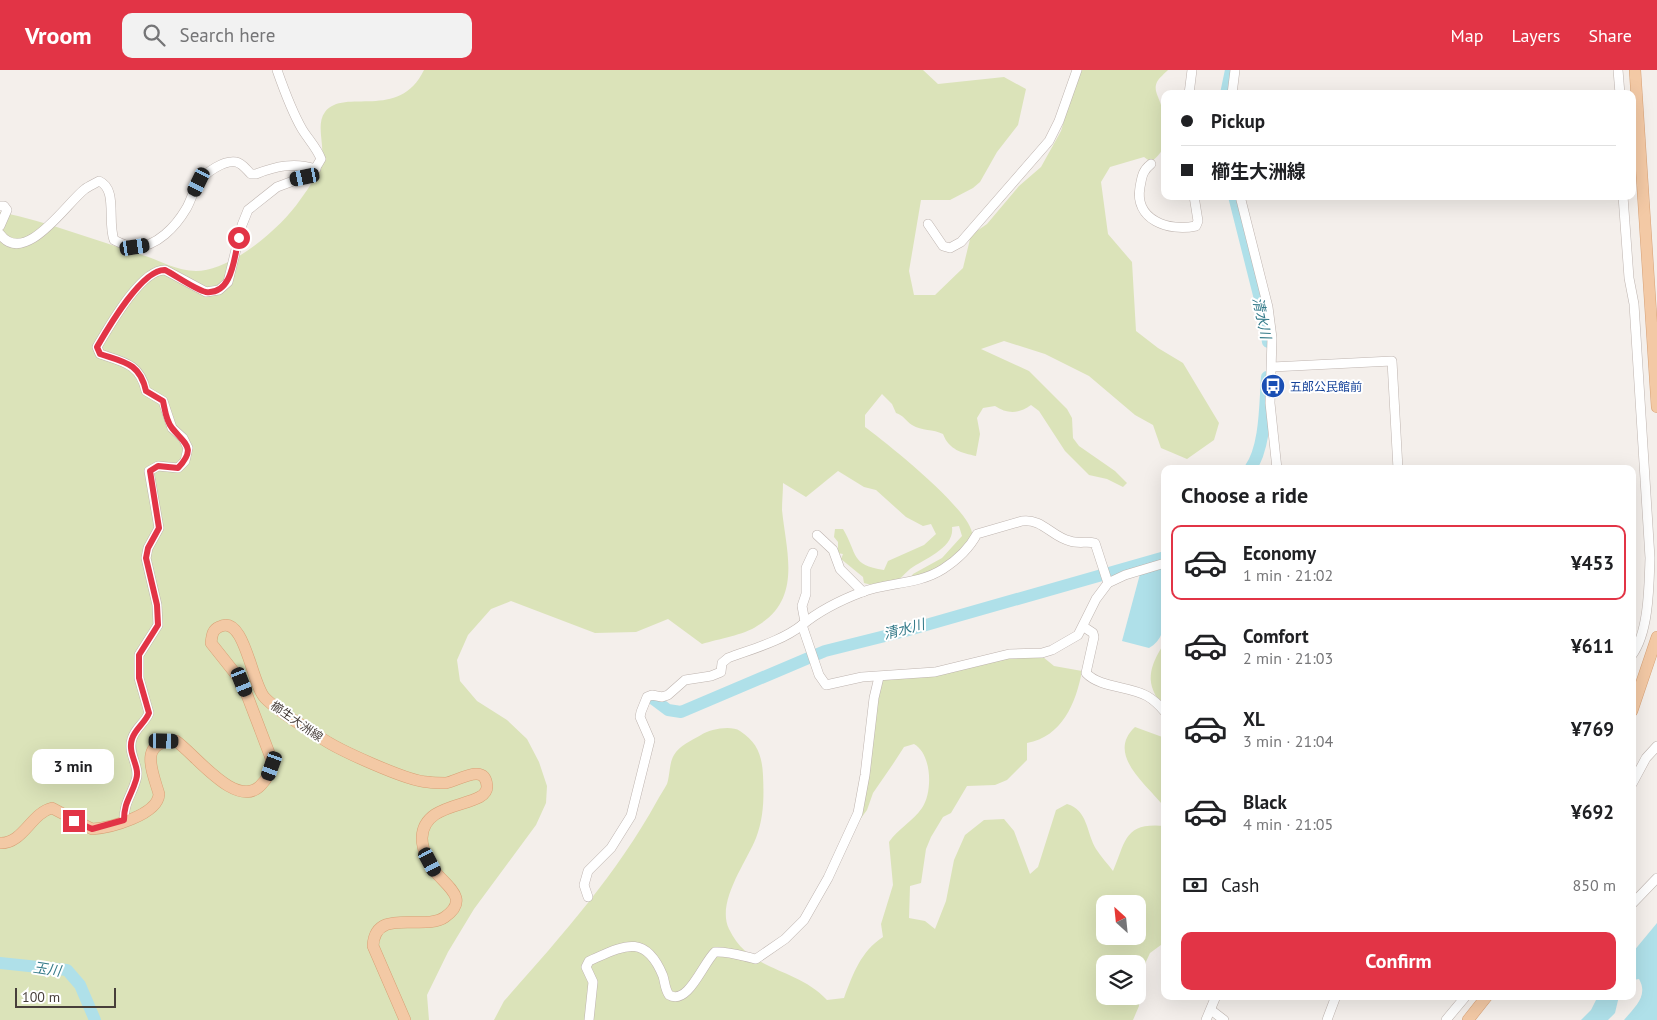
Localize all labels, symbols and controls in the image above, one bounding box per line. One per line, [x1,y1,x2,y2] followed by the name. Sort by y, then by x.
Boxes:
[122,13,472,58] search box
[25,20,92,51] text: Vroom
[140,21,168,49] icon: search
[180,23,275,47] text: Search here
[1451,24,1483,47] text: Map
[1511,24,1560,47] text: Layers
[1588,24,1632,47] text: Share
[1211,109,1265,133] text: Pickup
[1211,159,1306,183] text: 櫛生大洲線
[185,165,212,199] car
[288,167,321,187] car
[228,227,250,249] route start
[119,237,150,257] car
[1249,296,1276,342] water label: 清水川
[1260,373,1286,399] bus stop icon: 五郎公民館前
[1290,379,1362,394] place label: 五郎公民館前
[1181,481,1308,509] text: Choose a ride
[1183,540,1228,585] icon: car
[1243,541,1316,565] text: Economy
[1571,551,1614,575] text: ¥453
[1243,565,1333,585] text: 1 min · 21:02
[881,614,929,643] water label: 清水川
[1183,623,1228,668] icon: car
[1243,624,1309,648] text: Comfort
[1571,634,1614,658] text: ¥611
[1243,648,1333,668] text: 2 min · 21:03
[229,665,254,699] car
[268,698,326,744] street label: 櫛生大洲線
[1183,706,1228,751] icon: car
[1243,707,1265,731] text: XL
[1571,717,1614,741] text: ¥769
[1243,731,1333,751] text: 3 min · 21:04
[148,733,179,749] car
[33,748,115,784] callout: 3 min
[259,749,284,783] car
[53,756,93,776] text: 3 min
[1183,789,1228,834] icon: car
[1243,790,1287,814] text: Black
[1571,800,1614,824] text: ¥692
[63,810,85,832] route end
[1243,814,1333,834] text: 4 min · 21:05
[416,845,443,879] car
[1181,871,1209,899] icon: cash
[1221,873,1259,897] text: Cash
[1573,875,1616,895] text: 850 m
[1096,895,1146,945] north arrow
[1096,895,1146,1005] map controls
[1181,932,1616,990] button: Confirm
[1096,955,1146,1005] button: layers
[32,958,64,980] water label: 玉川
[15,985,116,1008] scale bar
[22,988,60,1006] text: 100 m

